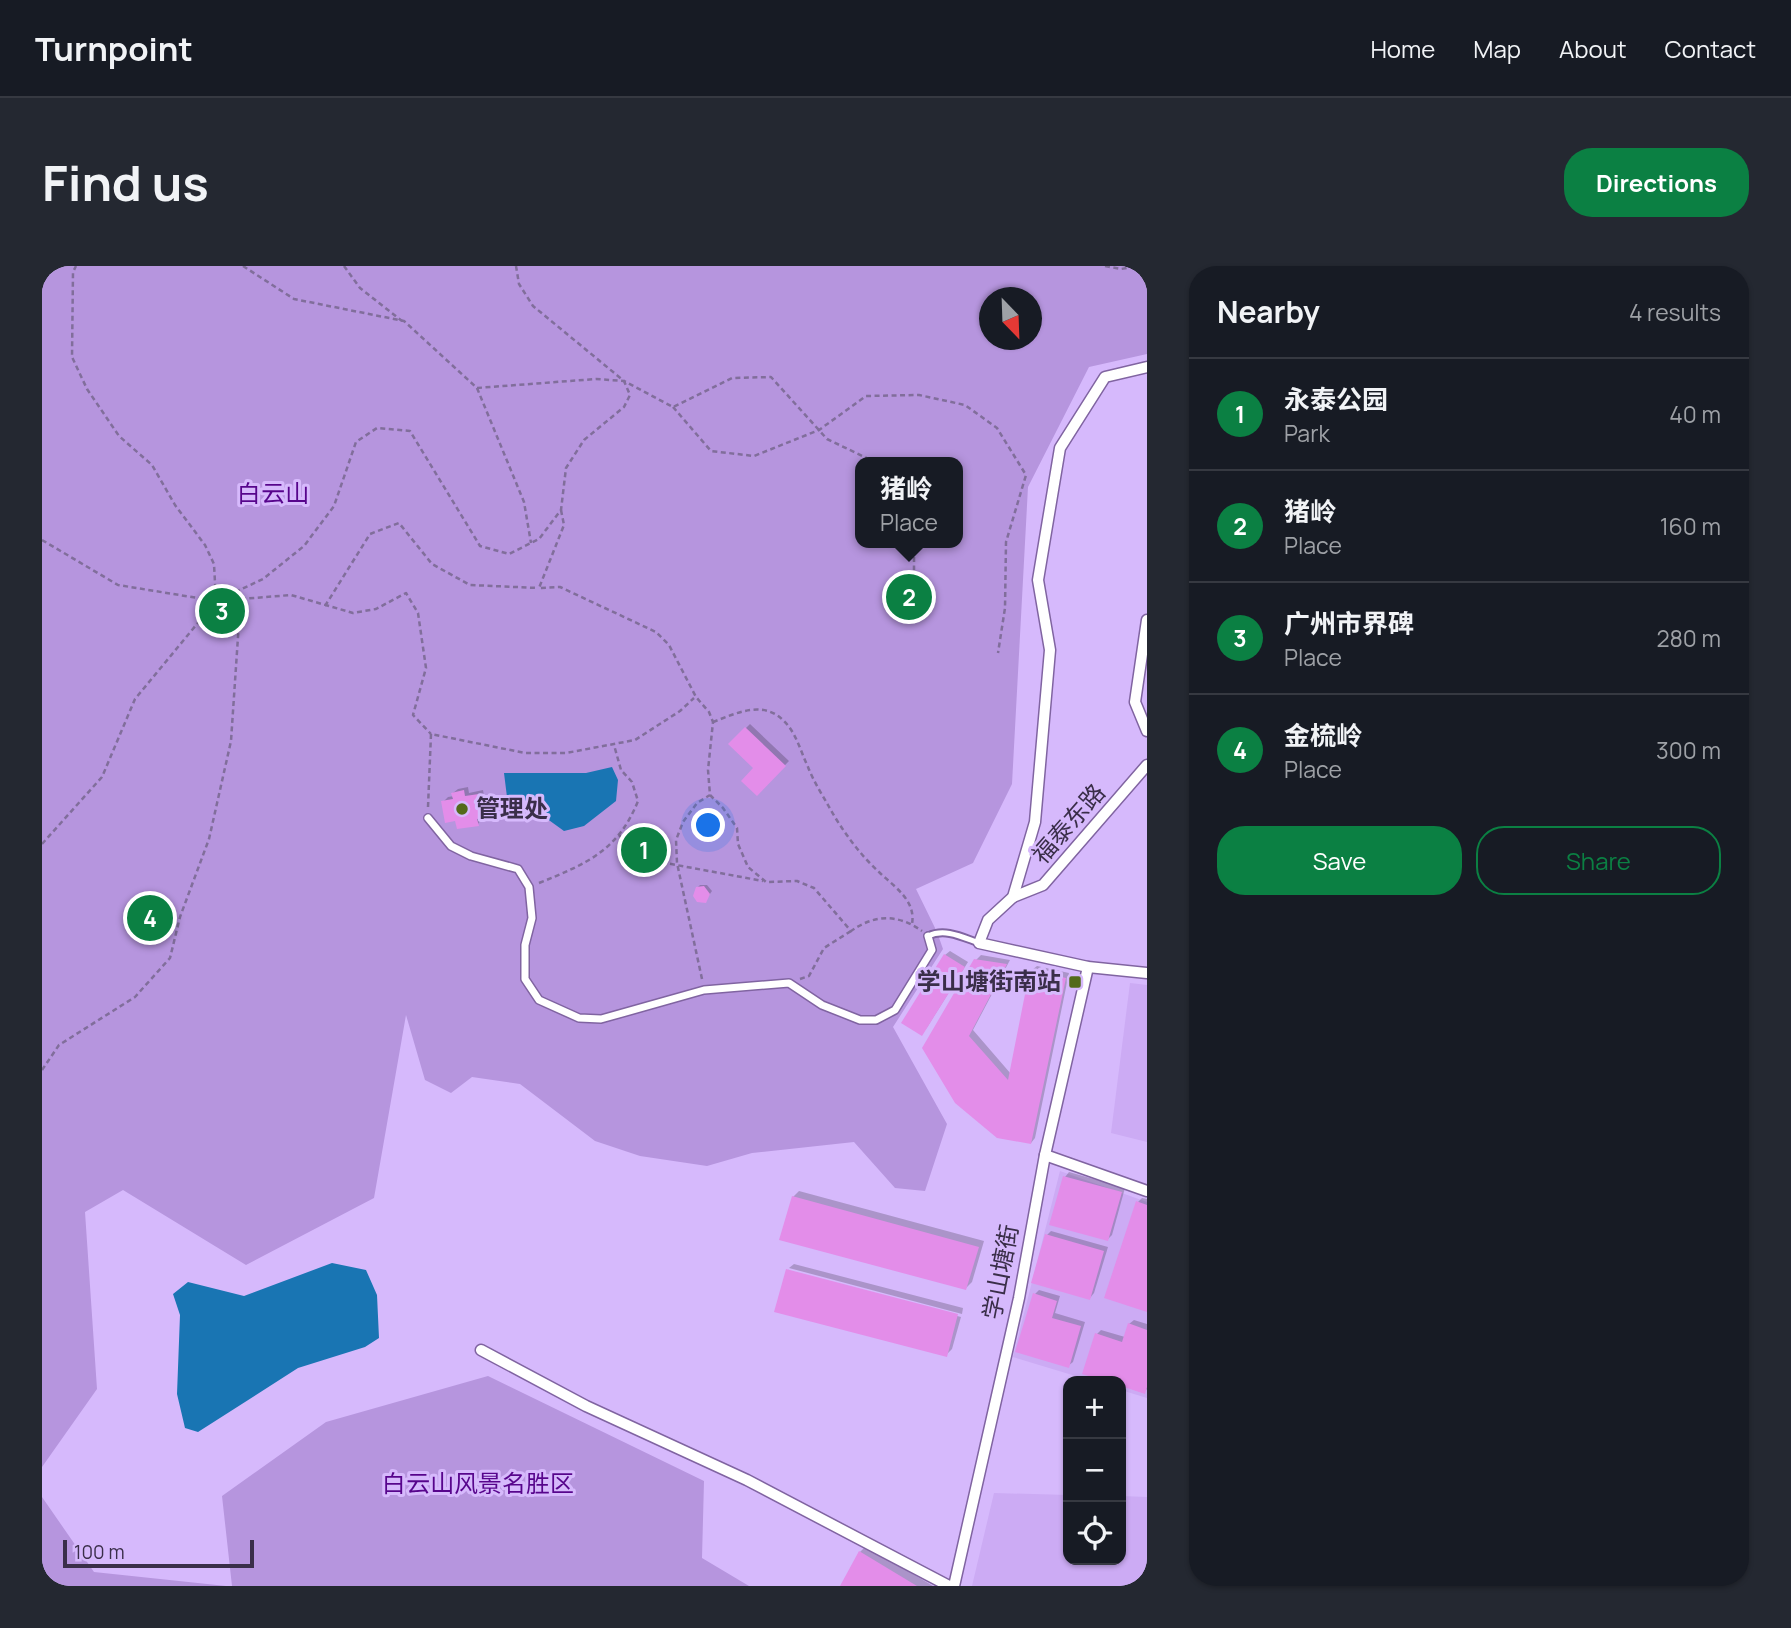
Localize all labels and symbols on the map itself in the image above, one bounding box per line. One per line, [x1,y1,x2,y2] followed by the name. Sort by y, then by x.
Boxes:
[979,287,1042,350] north arrow
[237,476,309,509] park label: 白云山
[886,571,932,623] pin: 2
[199,585,245,637] pin: 3
[1024,776,1112,870] street label: 福泰东路
[476,791,548,824] place label: 管理处
[454,801,470,817] marker: 管理处
[691,808,725,842] your location
[621,824,667,876] pin: 1
[127,892,173,944] pin: 4
[917,964,1061,997] place label: 学山塘街南站
[1067,974,1083,990] marker: 学山塘街南站
[974,1221,1025,1322] street label: 学山塘街
[382,1466,574,1499] park label: 白云山风景名胜区
[63,1537,254,1569] scale bar

